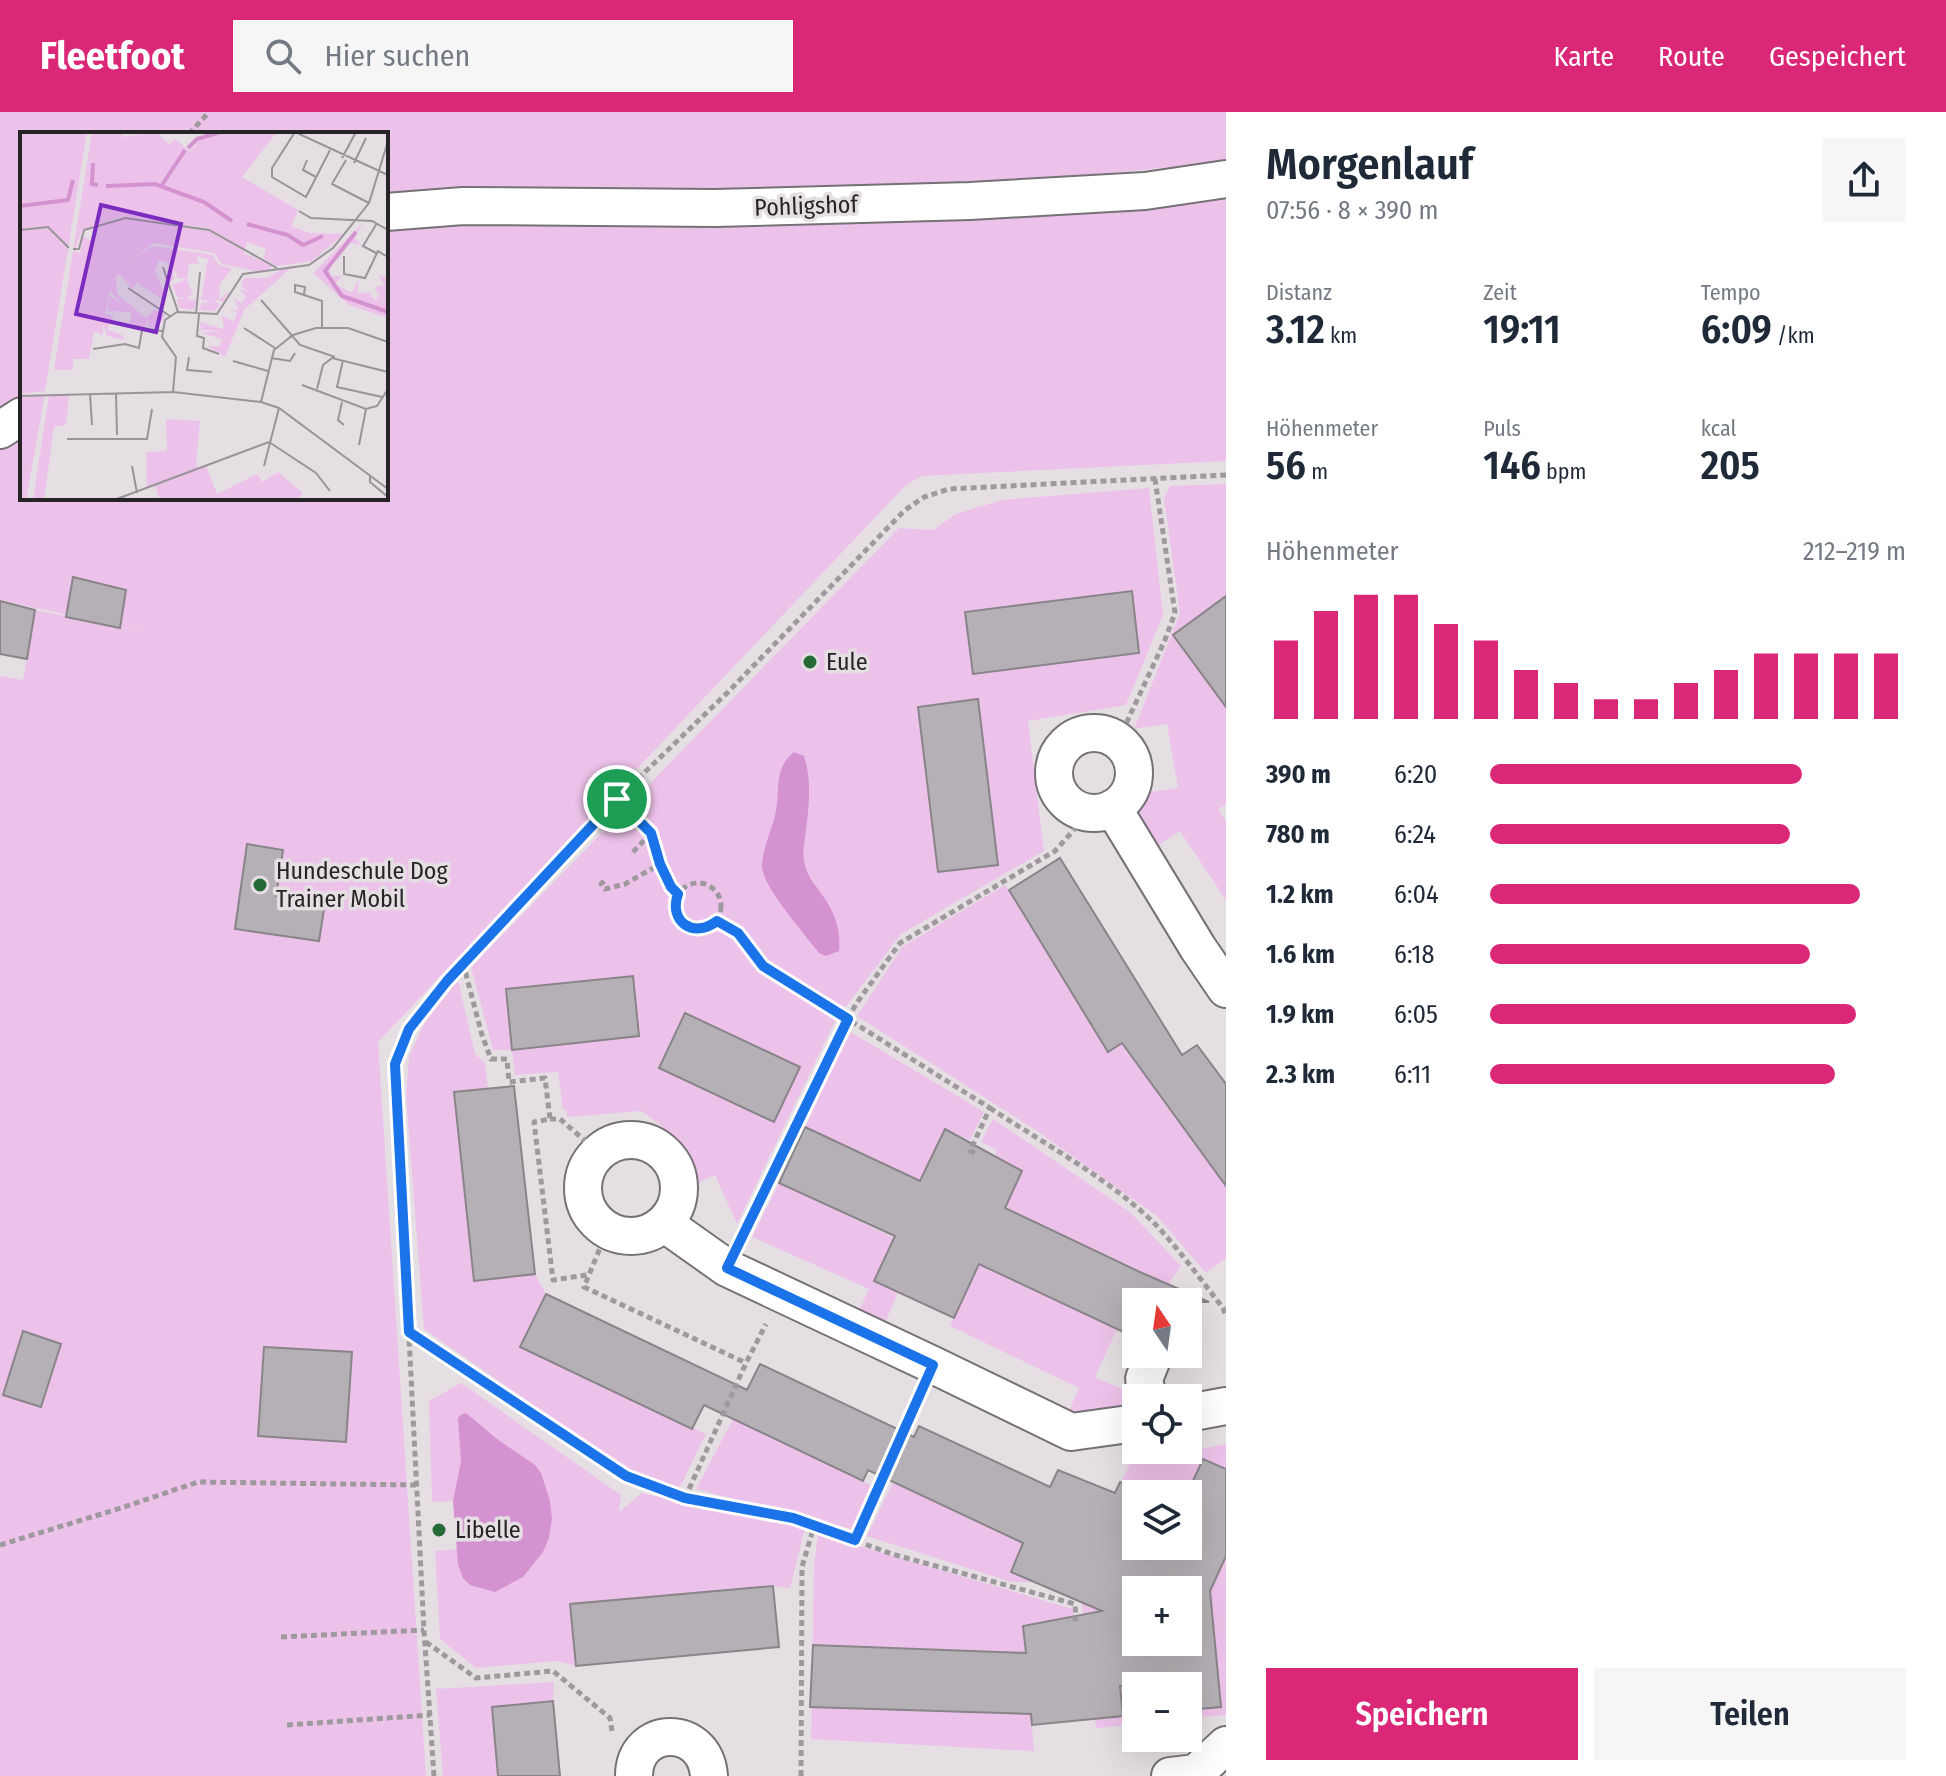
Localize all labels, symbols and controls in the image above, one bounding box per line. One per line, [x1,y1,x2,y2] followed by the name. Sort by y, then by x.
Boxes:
[233,20,793,92] search box
[40,33,185,79] text: Fleetfoot
[261,34,305,78] icon: search
[325,38,470,74] text: Hier suchen
[1553,40,1614,73] text: Karte
[1658,40,1725,73] text: Route
[1769,40,1906,73] text: Gespeichert
[20,132,388,500] inset map
[1266,138,1473,191] text: Morgenlauf
[1822,138,1906,222] button: share
[754,190,860,222] street label: Pohligshof
[1266,195,1439,226] text: 07:56 · 8 × 390 m
[1266,279,1332,306] text: Distanz
[1483,279,1517,306] text: Zeit
[1701,279,1761,306] text: Tempo
[1266,306,1325,354] text: 3.12
[1483,306,1561,354] text: 19:11
[1701,306,1772,354] text: 6:09
[1325,322,1357,349] text: km
[1772,322,1815,349] text: /km
[1266,415,1378,442] text: Höhenmeter
[1483,415,1521,442] text: Puls
[1701,415,1736,442] text: kcal
[1266,442,1306,490] text: 56
[1483,442,1541,490] text: 146
[1701,442,1760,490] text: 205
[1306,458,1328,485] text: m
[1541,458,1586,485] text: bpm
[1266,536,1399,567] text: Höhenmeter
[1803,536,1906,567] text: 212–219 m
[826,648,868,676] place label: Eule
[801,653,819,671] marker: Eule
[1266,759,1331,790] text: 390 m
[1394,759,1437,790] text: 6:20
[583,765,651,833] pin
[595,777,639,821] icon: arrive
[1266,819,1330,850] text: 780 m
[1394,819,1436,850] text: 6:24
[276,857,448,913] place label: Hundeschule Dog Trainer Mobil
[251,876,269,894] marker: Hundeschule Dog Trainer Mobil
[1266,879,1333,910] text: 1.2 km
[1394,879,1439,910] text: 6:04
[1266,939,1335,970] text: 1.6 km
[1394,939,1434,970] text: 6:18
[1266,999,1334,1030] text: 1.9 km
[1394,999,1438,1030] text: 6:05
[1266,1059,1335,1090] text: 2.3 km
[1394,1059,1431,1090] text: 6:11
[1122,1288,1202,1368] north arrow
[1122,1288,1202,1752] map controls
[1122,1384,1202,1464] button: locate
[1122,1480,1202,1560] button: layers
[455,1516,521,1544] place label: Libelle
[430,1521,448,1539] marker: Libelle
[1122,1576,1202,1656] button: +
[1266,1668,1578,1760] button: Speichern
[1594,1668,1906,1760] button: Teilen
[1122,1672,1202,1752] button: −

